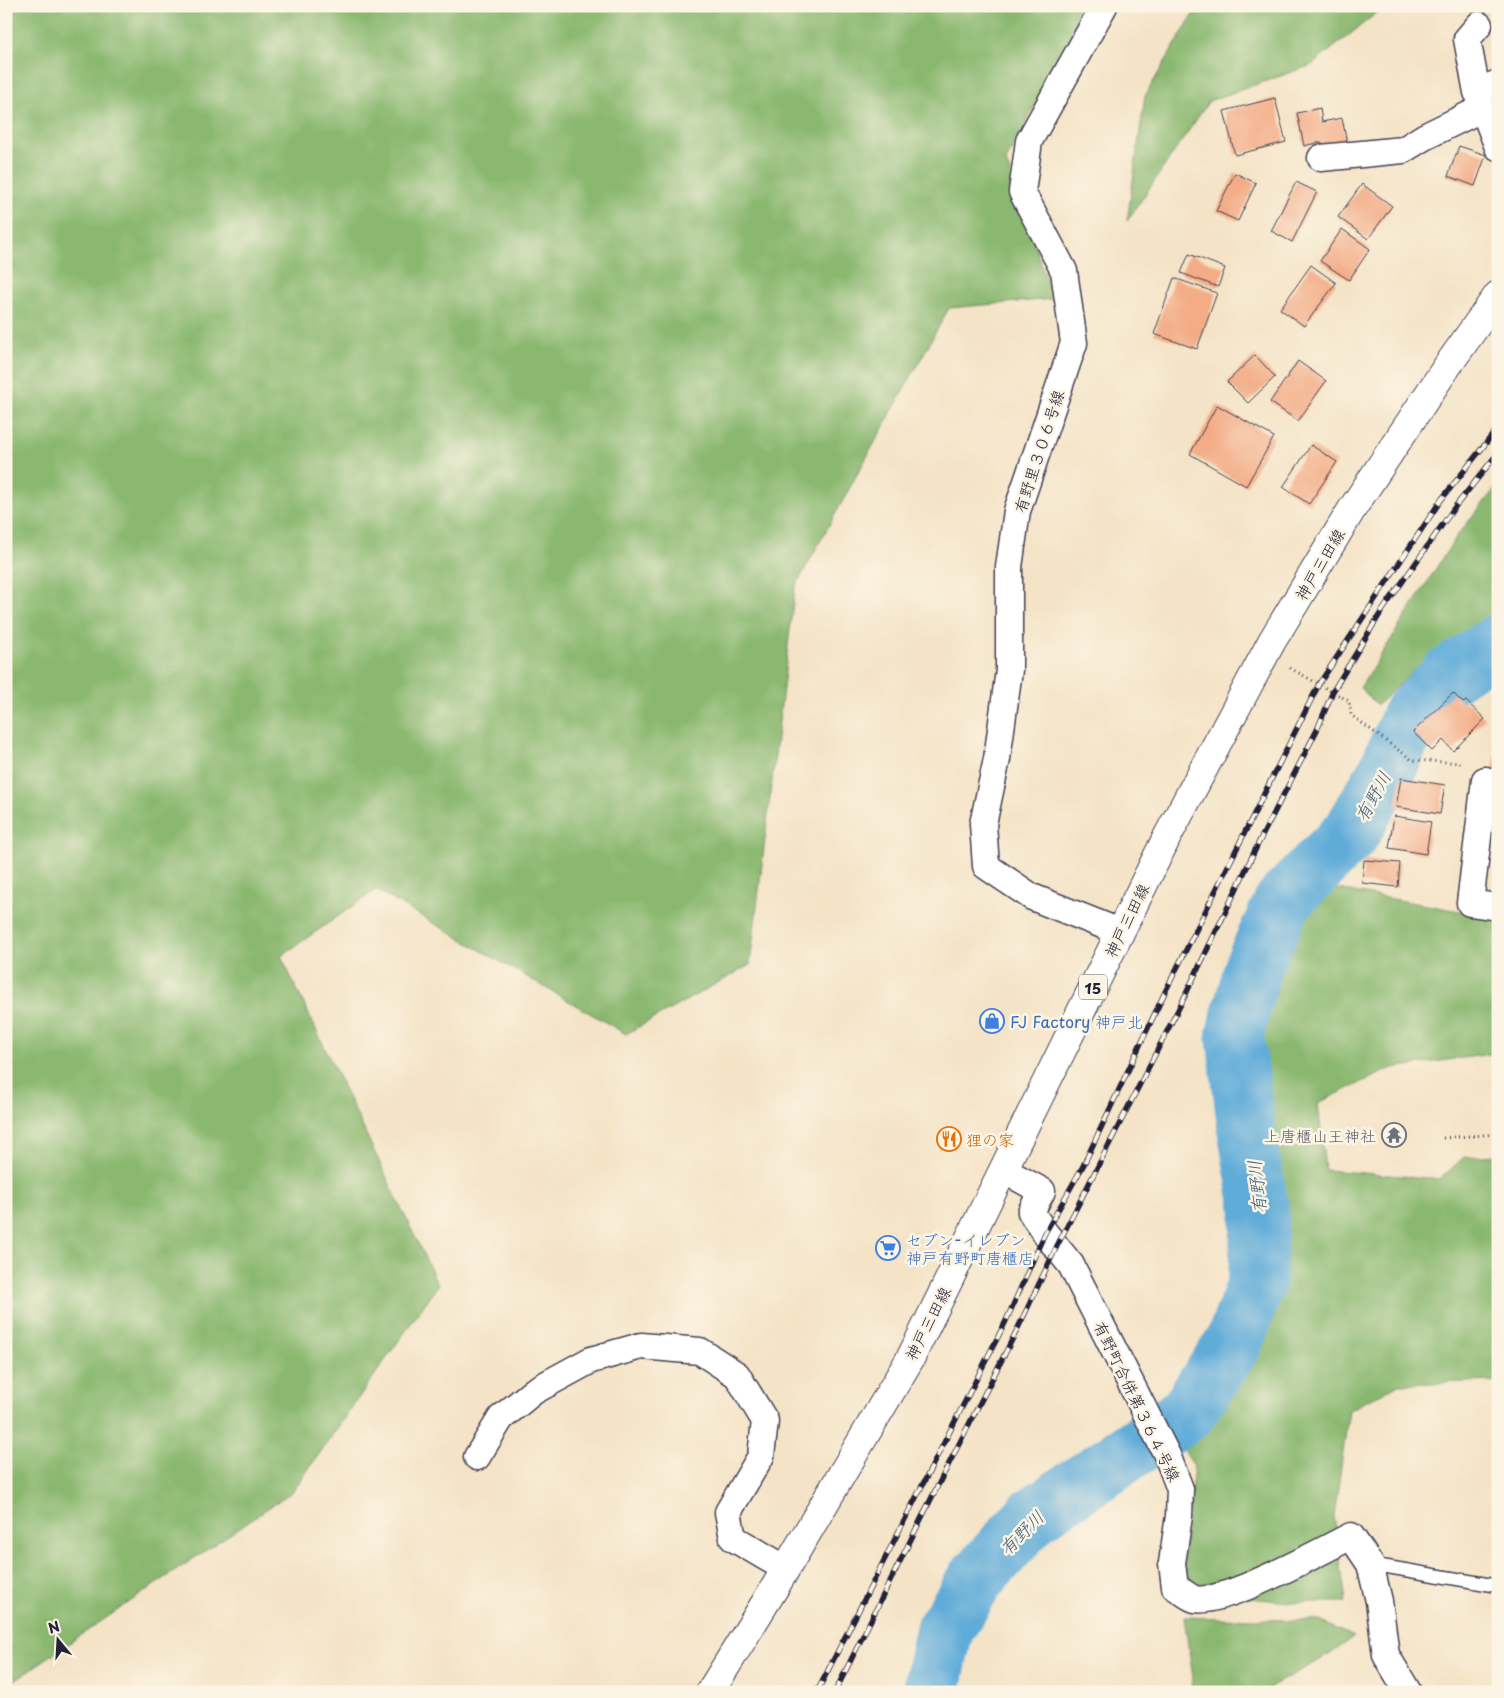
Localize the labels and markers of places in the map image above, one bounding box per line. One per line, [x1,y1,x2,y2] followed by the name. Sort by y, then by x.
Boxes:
[979,1008,1005,1034] shop icon: FJ Factory 神戸北
[1010,1009,1143,1033] place label: FJ Factory 神戸北
[1381,1122,1407,1148] temple icon: 上唐櫃山王神社
[1264,1123,1376,1147] place label: 上唐櫃山王神社
[936,1126,962,1152] restaurant icon: 狸の家
[966,1127,1014,1151] place label: 狸の家
[906,1227,1034,1269] place label: セブン-イレブン 神戸有野町唐櫃店
[875,1235,901,1261] supermarket icon: セブン-イレブン 神戸有野町唐櫃店

